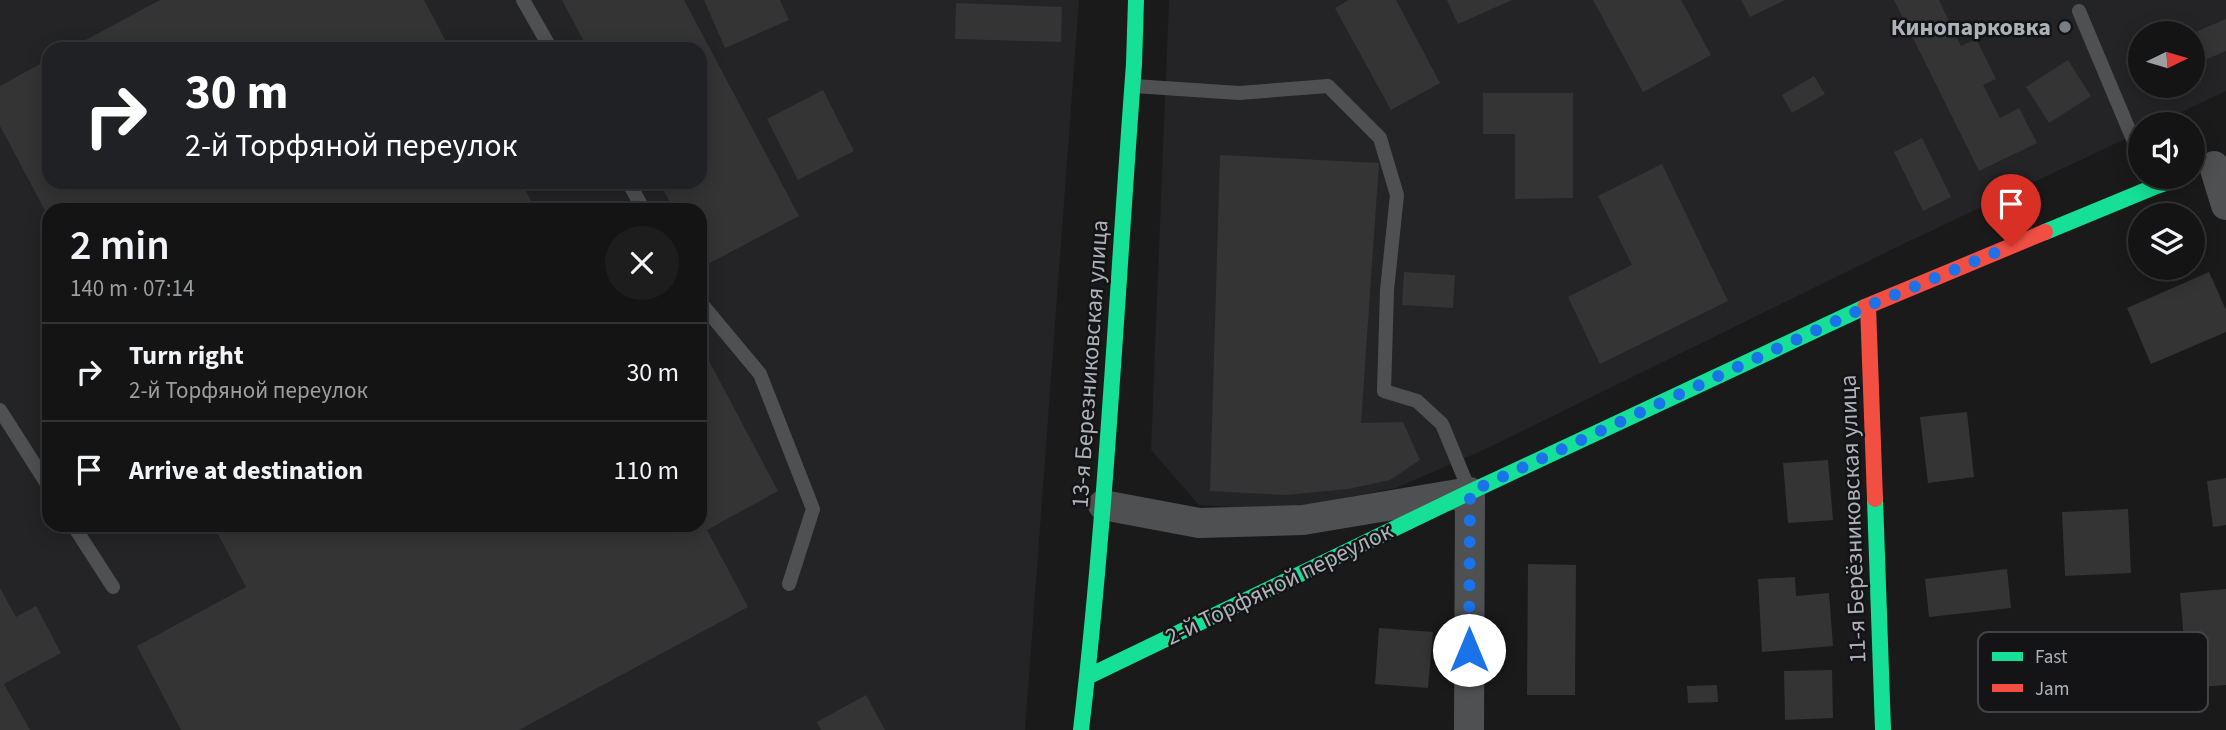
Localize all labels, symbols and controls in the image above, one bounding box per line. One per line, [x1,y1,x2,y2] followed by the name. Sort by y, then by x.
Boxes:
[1891,10,2051,45] place label: Кинопарковка
[2057,19,2073,35] marker: Кинопарковка
[2128,21,2205,98] north arrow
[2128,21,2205,280] map controls
[185,58,289,128] text: 30 m
[70,70,161,161] icon: right
[2128,112,2205,189] button: sound
[185,123,517,169] text: 2-й Торфяной переулок
[1981,174,2041,246] pin
[1992,185,2030,223] icon: arrive
[2128,203,2205,280] button: layers
[70,216,170,276] text: 2 min
[1062,219,1118,509] street label: 13-я Березниковская улица
[605,226,679,300] button: close
[70,272,194,305] text: 140 m · 07:14
[129,337,244,374] text: Turn right
[70,353,108,391] icon: right
[626,354,679,391] text: 30 m
[129,374,368,407] text: 2-й Торфяной переулок
[1830,374,1876,664] street label: 11-я Берёзниковская улица
[70,451,108,489] icon: arrive
[129,452,363,489] text: Arrive at destination
[613,452,679,489] text: 110 m
[1159,514,1399,654] street label: 2-й Торфяной переулок
[1432,613,1506,687] position arrow
[1978,632,2208,712] legend
[2035,644,2068,671] text: Fast
[2035,676,2069,703] text: Jam

